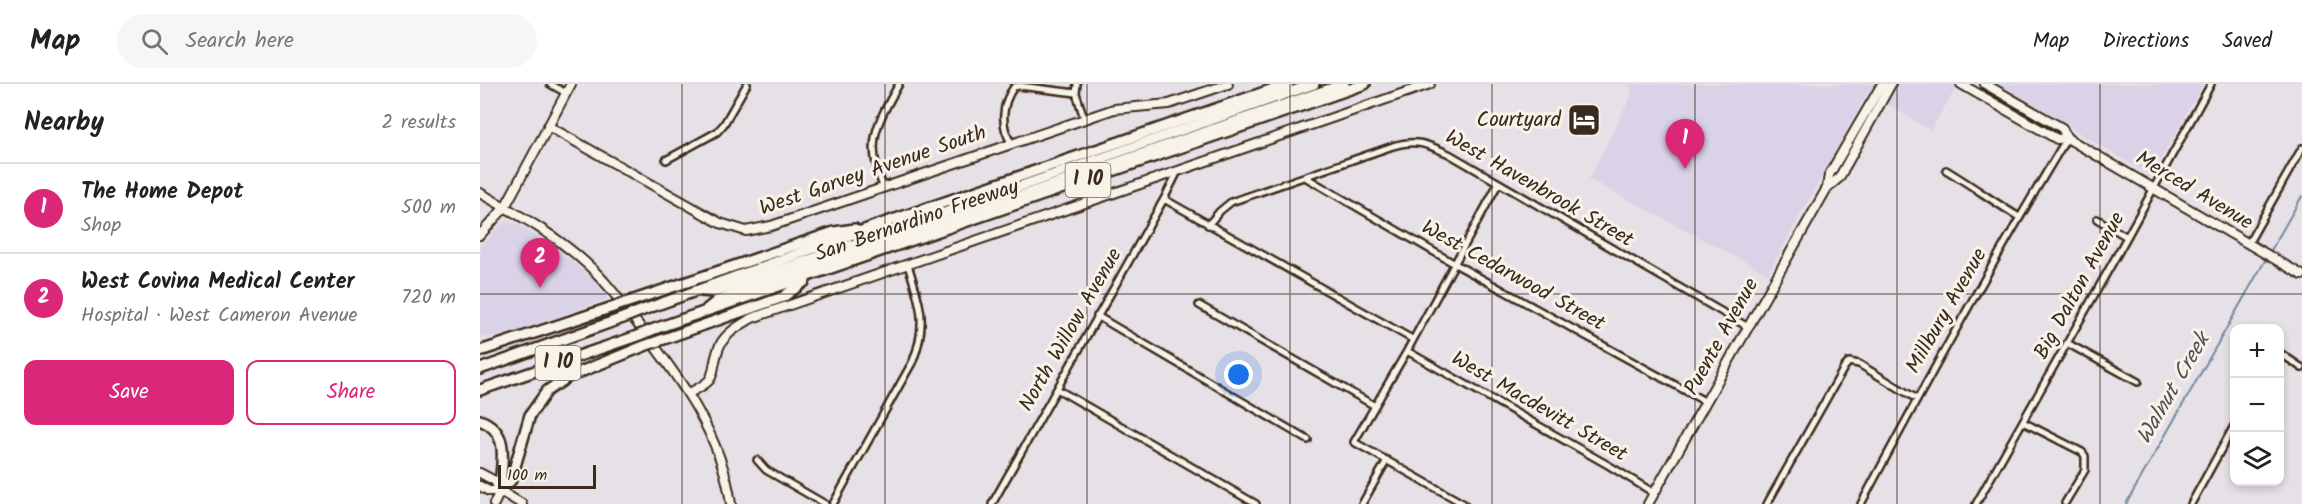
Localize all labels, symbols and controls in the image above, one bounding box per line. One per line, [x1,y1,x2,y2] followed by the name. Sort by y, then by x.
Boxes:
[117,14,537,68] search box
[30,19,81,64] text: Map
[186,24,294,59] text: Search here
[138,25,171,58] icon: search
[2033,25,2069,58] text: Map
[2102,25,2189,58] text: Directions
[2222,25,2272,58] text: Saved
[24,102,104,144] text: Nearby
[1566,102,1602,138] hotel icon: Courtyard
[1477,104,1562,137] place label: Courtyard
[381,107,456,139] text: 2 results
[755,117,991,225] street label: West Garvey Avenue South
[1666,120,1704,169] pin: 1
[1438,121,1640,257] street label: West Havenbrook Street
[2129,143,2260,240] street label: Merced Avenue
[1066,163,1110,197] road number: I 10
[811,171,1024,271] street label: San Bernardino Freeway
[81,175,243,210] text: The Home Depot
[40,192,47,224] text: 1
[401,192,456,224] text: 500 m
[2026,206,2135,366] street label: Big Dalton Avenue
[81,210,121,242] text: Shop
[1415,212,1612,341] street label: West Cedarwood Street
[520,238,560,288] pin: 2
[1011,242,1132,418] street label: North Willow Avenue
[1898,242,1997,380] street label: Millbury Avenue
[81,265,355,300] text: West Covina Medical Center
[1676,272,1768,402] street label: Puente Avenue
[38,282,49,314] text: 2
[401,282,456,314] text: 720 m
[81,300,358,332] text: Hospital · West Cameron Avenue
[2128,324,2222,451] water label: Walnut Creek
[2230,324,2284,486] map controls
[2230,324,2284,378] button: +
[1445,343,1634,471] street label: West Macdevitt Street
[536,346,580,380] road number: I 10
[24,360,234,425] button: Save
[246,360,456,425] button: Share
[1224,360,1253,389] your location
[2230,378,2284,432] button: −
[2230,432,2284,486] button: layers
[498,462,596,490] scale bar
[507,463,547,488] text: 100 m

